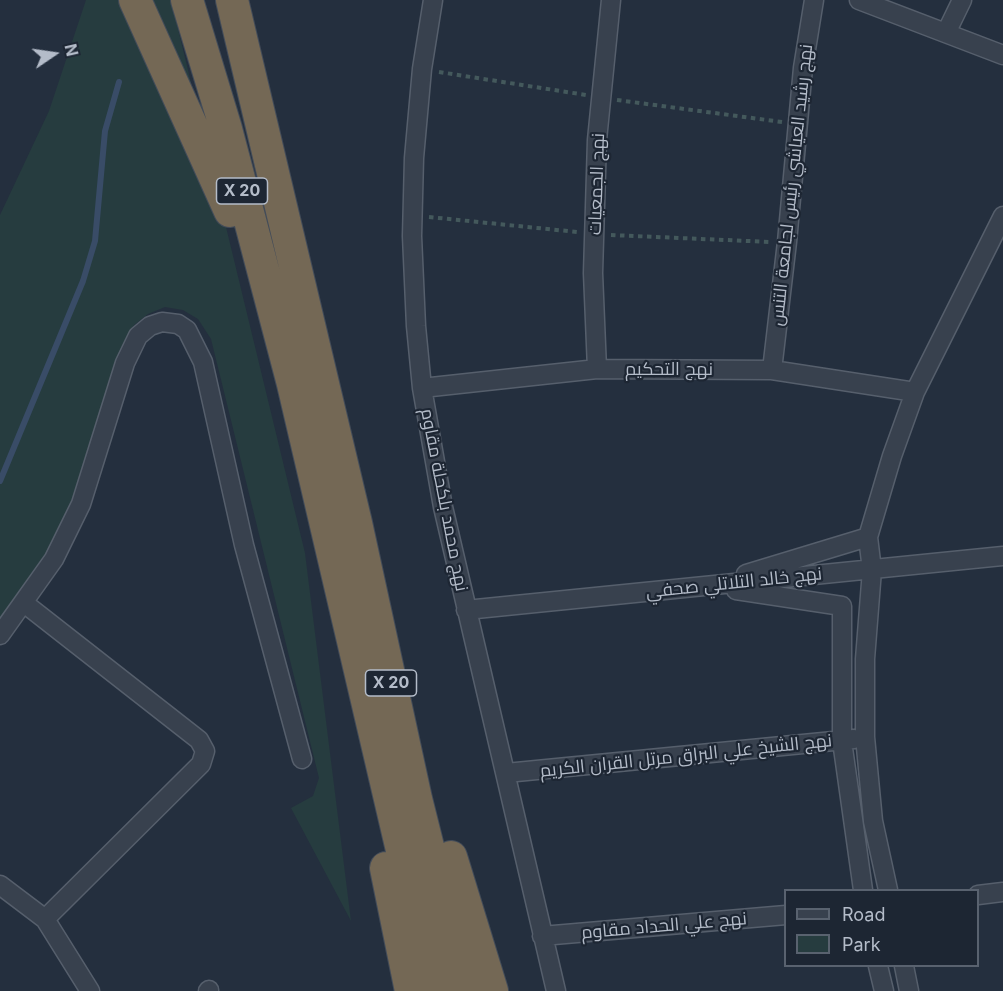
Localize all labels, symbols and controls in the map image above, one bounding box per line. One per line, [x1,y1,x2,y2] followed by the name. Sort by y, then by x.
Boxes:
[24,24,84,84] north arrow
[60,42,83,58] text: N
[766,43,818,327] street label: نهج رشيد العياشي رئيس لجامعة التنس
[584,133,610,235] street label: نهج الجمعيات
[216,178,268,204] road number: X 20
[625,359,713,381] street label: نهج التحكيم
[416,407,472,593] street label: نهج محمد بلكحلة مقاوم
[645,563,823,603] street label: نهج خالد التلاتلي صحفي
[366,670,416,696] road number: X 20
[539,730,833,782] street label: نهج الشيخ علي البراق مرتل القران الكريم
[784,889,979,967] legend
[842,904,885,925] text: Road
[580,908,748,944] street label: نهج علي الحداد مقاوم
[842,934,881,955] text: Park

